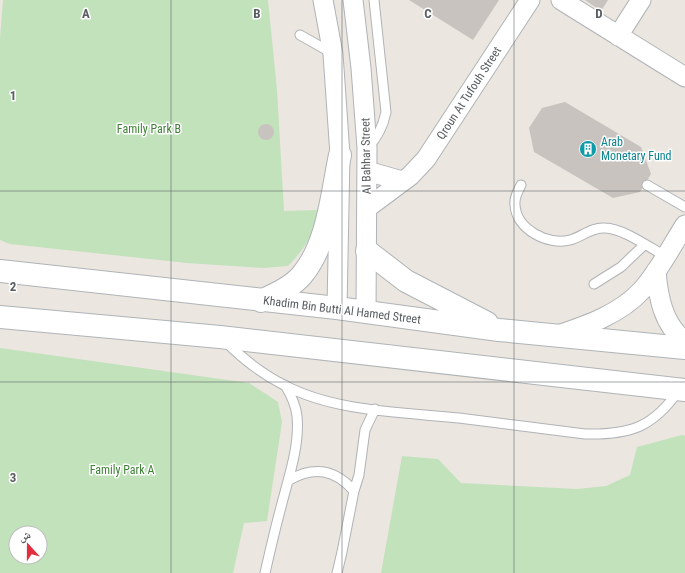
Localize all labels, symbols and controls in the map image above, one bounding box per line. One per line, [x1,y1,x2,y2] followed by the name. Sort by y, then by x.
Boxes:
[82,6,90,21] text: A
[253,6,261,21] text: B
[424,6,432,21] text: C
[595,6,603,21] text: D
[434,44,504,142] street label: Qroun At Tufouh Street
[10,88,16,103] text: 1
[358,117,374,194] street label: Al Bahhar Street
[117,122,181,136] park label: Family Park B
[601,135,672,163] place label: Arab Monetary Fund
[578,139,598,159] building icon: Arab Monetary Fund
[10,279,17,294] text: 2
[262,293,422,327] street label: Khadim Bin Butti Al Hamed Street
[90,463,154,477] park label: Family Park A
[10,470,16,485] text: 3
[8,525,48,565] north arrow
[17,528,33,545] text: ش

